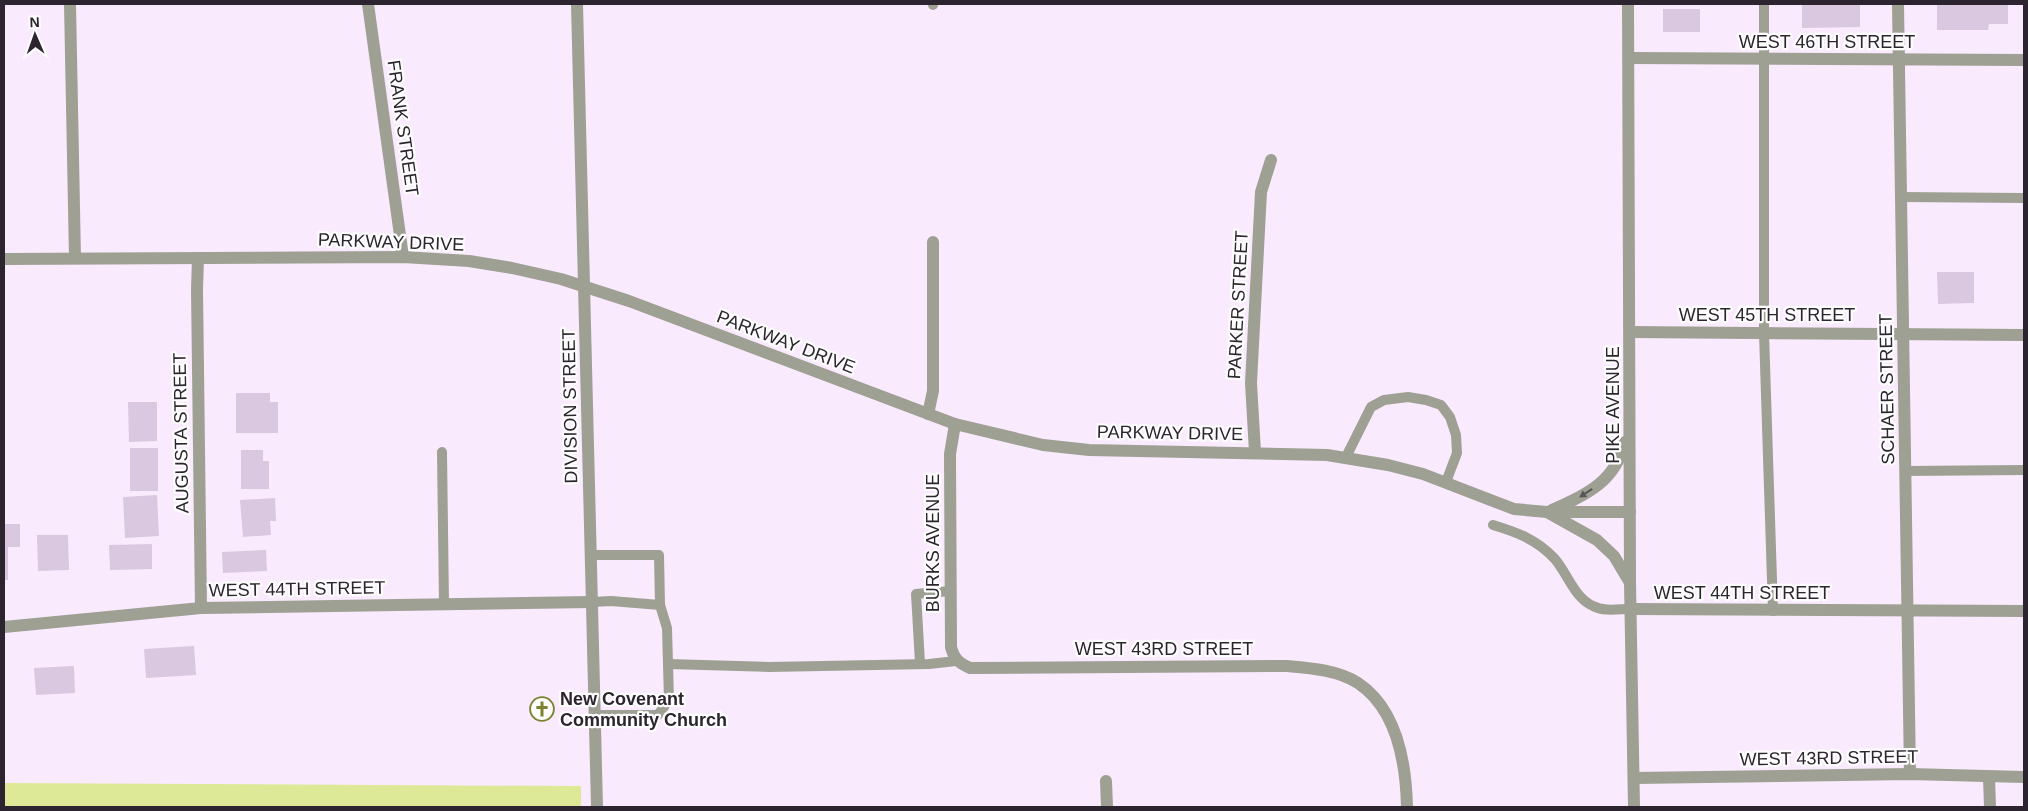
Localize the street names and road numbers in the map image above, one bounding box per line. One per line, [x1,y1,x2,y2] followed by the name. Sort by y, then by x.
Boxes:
[1739,32,1915,52] street label: WEST 46TH STREET
[384,59,422,197] street label: FRANK STREET
[318,229,464,255] street label: PARKWAY DRIVE
[1224,230,1252,380] street label: PARKER STREET
[1679,305,1855,325] street label: WEST 45TH STREET
[714,306,858,378] street label: PARKWAY DRIVE
[1876,313,1898,465] street label: SCHAER STREET
[559,328,581,484] street label: DIVISION STREET
[1603,346,1623,464] street label: PIKE AVENUE
[170,352,192,514] street label: AUGUSTA STREET
[1097,422,1243,444] street label: PARKWAY DRIVE
[923,474,943,612] street label: BURKS AVENUE
[208,577,386,601] street label: WEST 44TH STREET
[1654,583,1830,603] street label: WEST 44TH STREET
[1075,639,1253,659] street label: WEST 43RD STREET
[1739,746,1919,770] street label: WEST 43RD STREET

